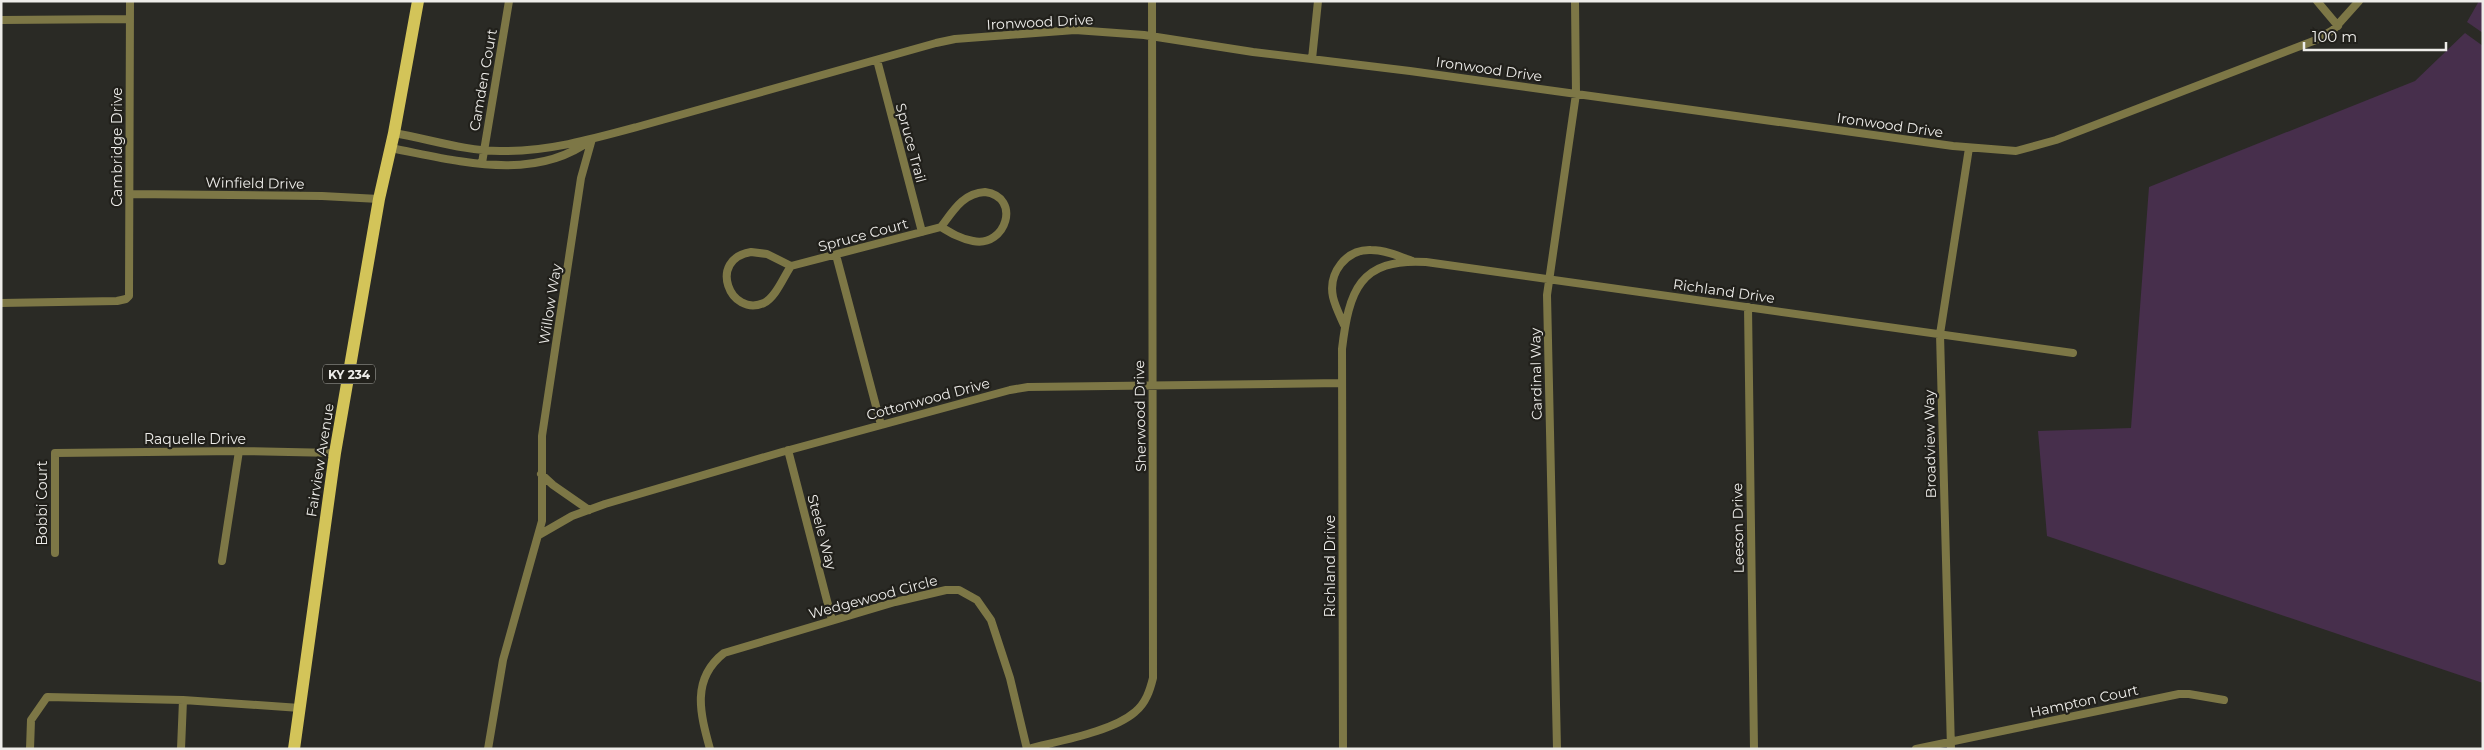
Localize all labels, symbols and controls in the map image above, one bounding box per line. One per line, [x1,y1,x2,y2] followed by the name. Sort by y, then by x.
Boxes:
[986,10,1094,34] street label: Ironwood Drive
[2304,20,2446,52] scale bar
[465,27,501,132] street label: Camden Court
[2312,27,2357,46] text: 100 m
[1435,53,1543,85] street label: Ironwood Drive
[108,87,126,207] street label: Cambridge Drive
[892,101,930,185] street label: Spruce Trail
[1836,109,1944,141] street label: Ironwood Drive
[205,173,305,193] street label: Winfield Drive
[816,214,910,256] street label: Spruce Court
[535,262,565,346] street label: Willow Way
[1672,275,1776,307] street label: Richland Drive
[1526,327,1546,420] street label: Cardinal Way
[1130,360,1150,472] street label: Sherwood Drive
[323,364,375,384] road number: KY 234
[864,374,992,424] street label: Cottonwood Drive
[1920,389,1940,498] street label: Broadview Way
[302,402,338,518] street label: Fairview Avenue
[144,430,246,448] street label: Raquelle Drive
[33,460,51,546] street label: Bobbi Court
[1728,483,1748,573] street label: Leeson Drive
[803,492,841,572] street label: Steele Way
[1321,515,1339,617] street label: Richland Drive
[807,571,939,623] street label: Wedgewood Circle
[2028,681,2140,721] street label: Hampton Court

